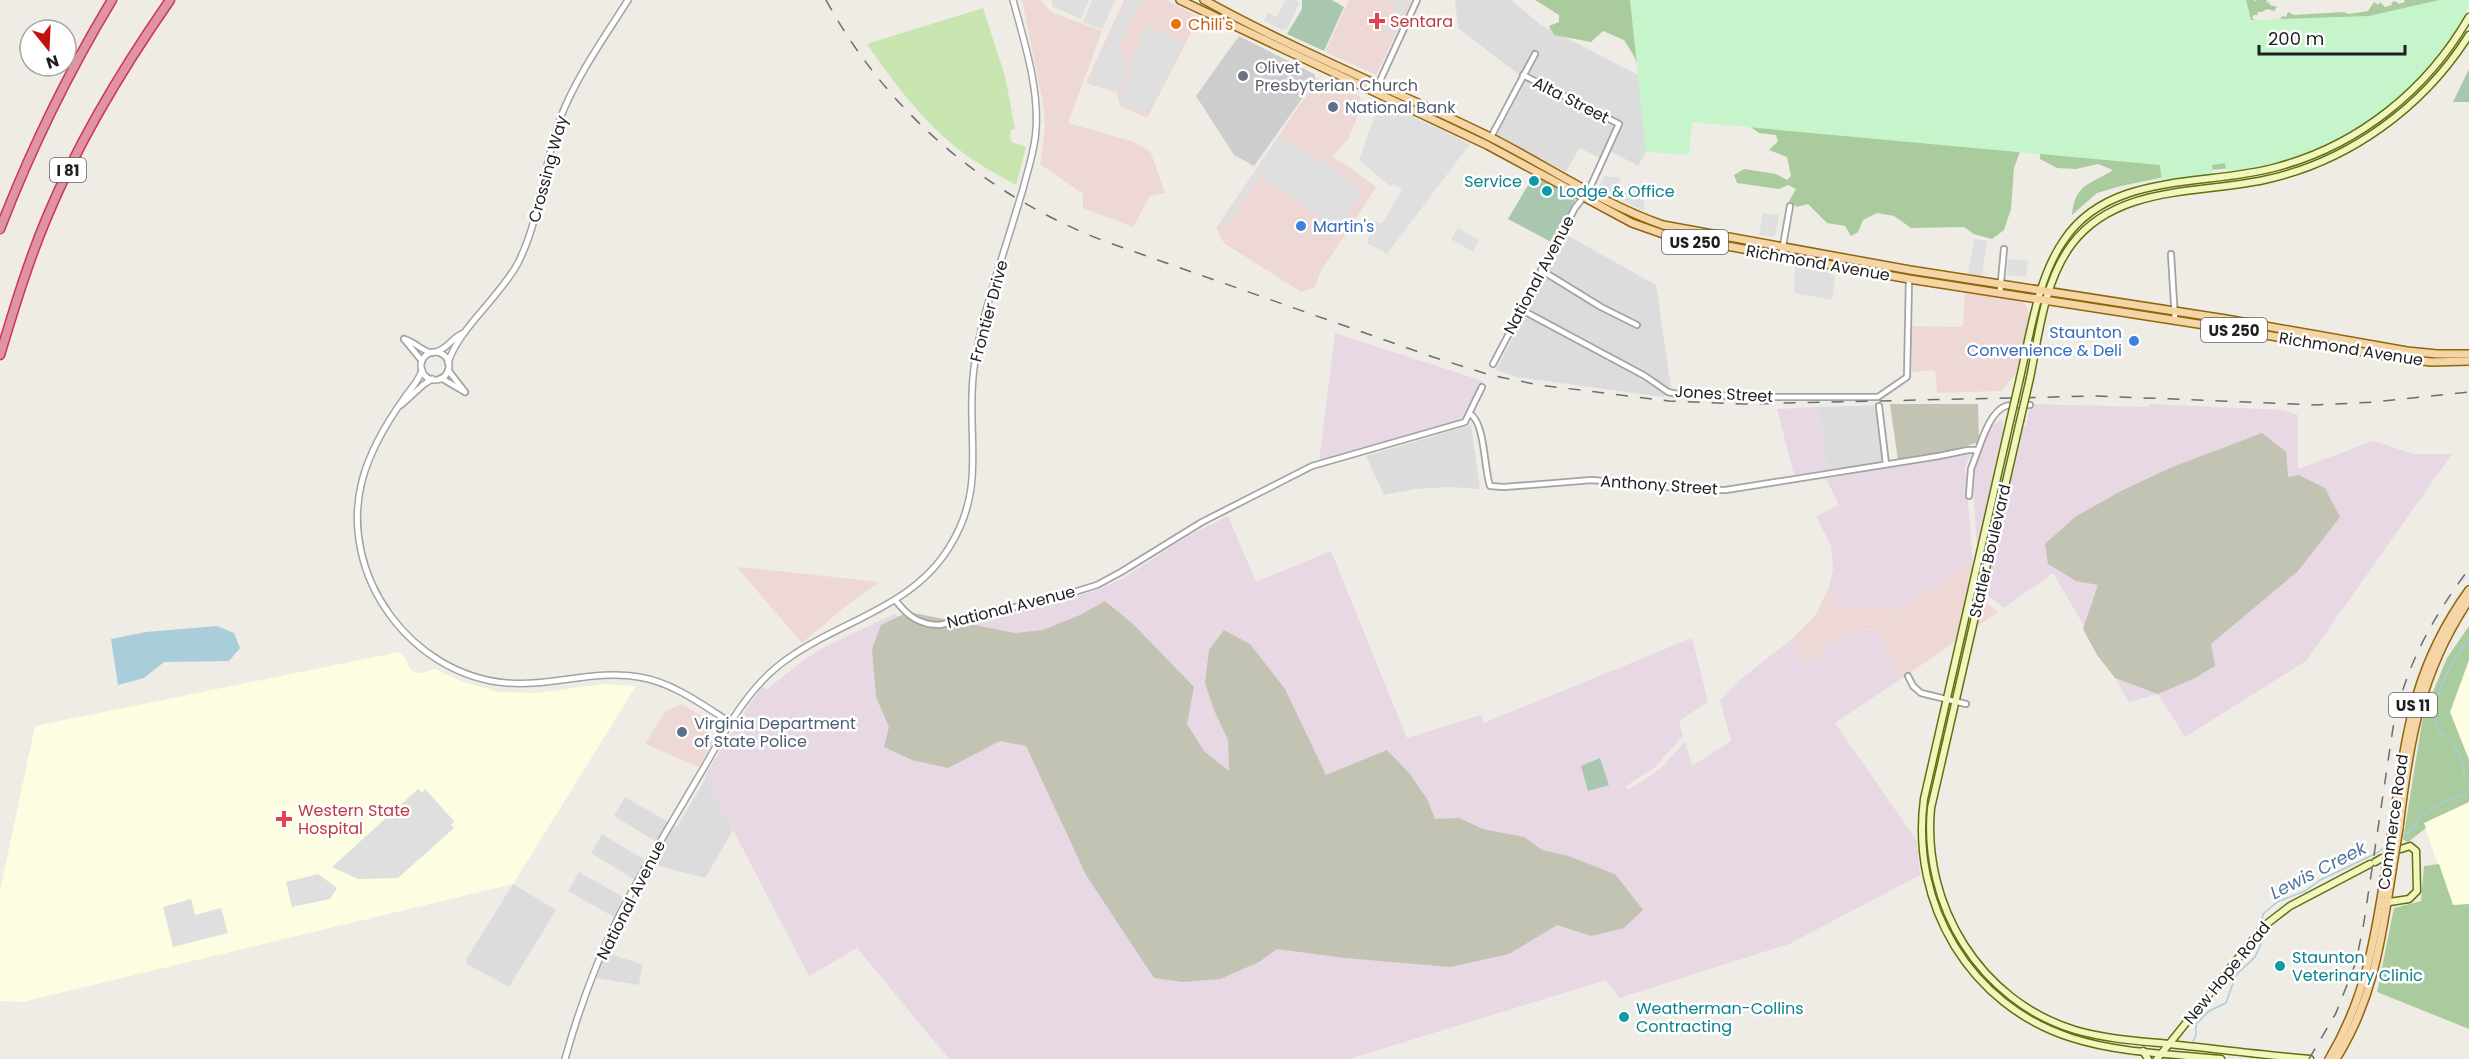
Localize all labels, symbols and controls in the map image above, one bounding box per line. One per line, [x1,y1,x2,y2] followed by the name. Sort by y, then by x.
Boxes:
[1390,10,1453,33] place label: Sentara
[1368,12,1386,30] marker: Sentara
[1188,13,1233,36] place label: Chili's
[1169,17,1183,31] marker: Chili's
[18,18,78,78] north arrow
[2259,18,2404,56] scale bar
[2268,26,2324,51] text: 200 m
[43,49,62,75] text: N
[1255,56,1418,97] place label: Olivet Presbyterian Church
[1236,69,1250,83] marker: Olivet Presbyterian Church
[1529,71,1613,129] street label: Alta Street
[1345,96,1456,119] place label: National Bank
[1326,100,1340,114] marker: National Bank
[523,113,573,225] street label: Crossing Way
[50,158,86,182] road number: I 81
[1464,170,1522,193] place label: Service
[1527,174,1541,188] marker: Service
[1559,180,1675,203] place label: Lodge & Office
[1540,184,1554,198] marker: Lodge & Office
[1498,212,1580,338] street label: National Avenue
[1313,215,1374,238] place label: Martin's
[1294,219,1308,233] marker: Martin's
[1662,230,1728,254] road number: US 250
[1744,239,1892,287] street label: Richmond Avenue
[964,257,1014,364] street label: Frontier Drive
[2201,318,2267,342] road number: US 250
[1967,321,2122,362] place label: Staunton Convenience & Deli
[2277,326,2425,372] street label: Richmond Avenue
[2127,334,2141,348] marker: Staunton Convenience & Deli
[1674,380,1774,408] street label: Jones Street
[1599,469,1719,501] street label: Anthony Street
[1963,482,2017,620] street label: Statler Boulevard
[944,580,1078,634] street label: National Avenue
[2389,693,2437,717] road number: US 11
[694,712,856,753] place label: Virginia Department of State Police
[675,725,689,739] marker: Virginia Department of State Police
[2372,753,2414,891] street label: Commerce Road
[298,799,410,840] place label: Western State Hospital
[275,810,293,828] marker: Western State Hospital
[2266,835,2371,905] water label: Lewis Creek
[591,836,671,964] street label: National Avenue
[2178,917,2276,1029] street label: New Hope Road
[2292,946,2423,987] place label: Staunton Veterinary Clinic
[2273,959,2287,973] marker: Staunton Veterinary Clinic
[1636,997,1804,1038] place label: Weatherman-Collins Contracting
[1617,1010,1631,1024] marker: Weatherman-Collins Contracting

